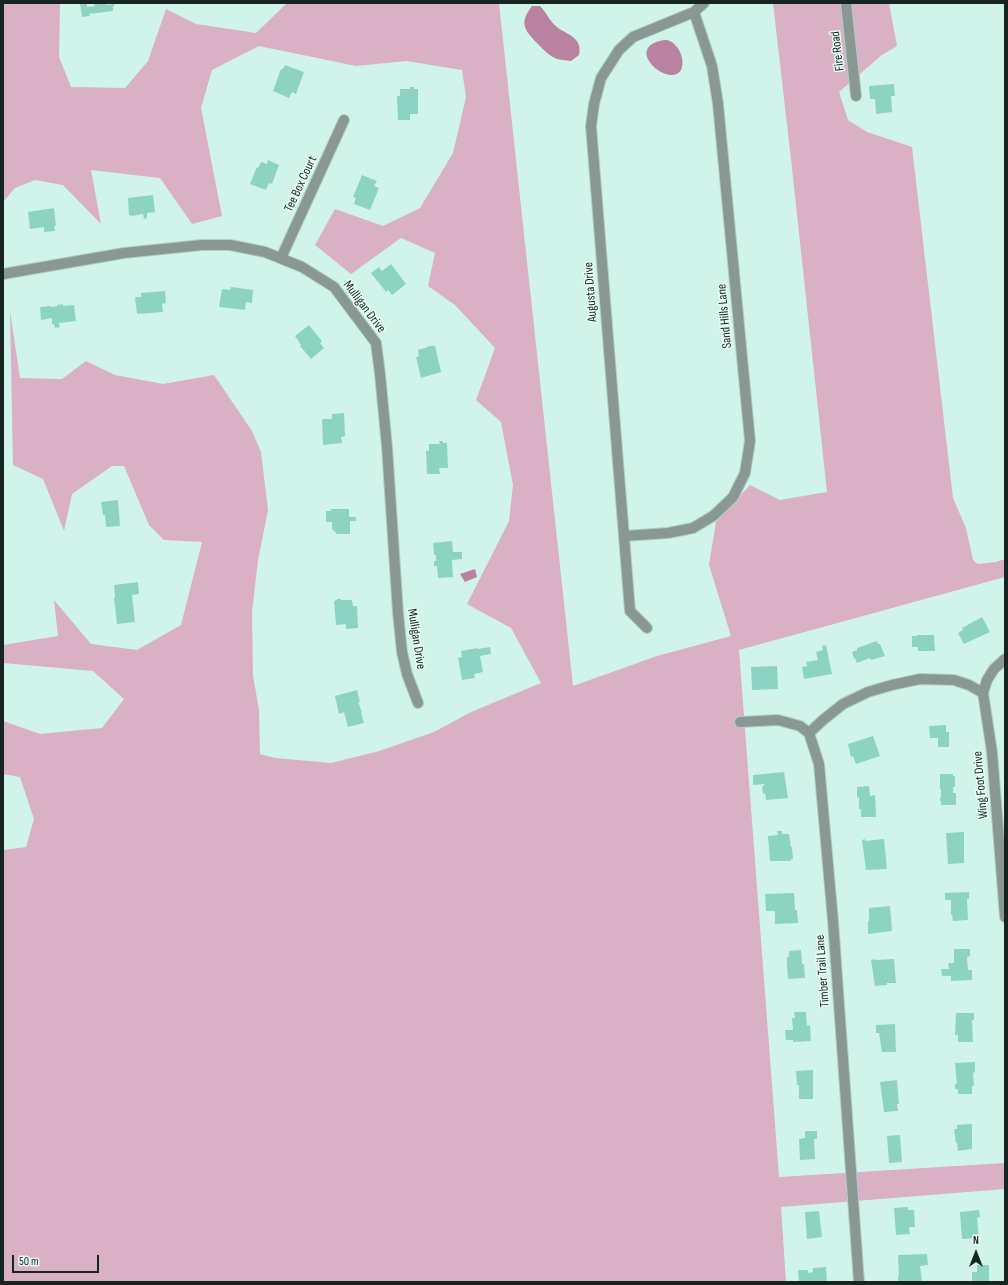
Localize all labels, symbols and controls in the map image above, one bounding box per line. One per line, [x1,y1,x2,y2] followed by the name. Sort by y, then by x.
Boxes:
[828,30,848,72] street label: Fire Road
[281,154,321,214] street label: Tee Box Court
[581,262,601,322] street label: Augusta Drive
[339,278,389,336] street label: Mulligan Drive
[714,283,736,349] street label: Sand Hills Lane
[404,608,428,670] street label: Mulligan Drive
[970,750,992,820] street label: Wing Foot Drive
[813,934,833,1008] street label: Timber Trail Lane
[956,1233,996,1273] north arrow
[973,1234,979,1247] text: N
[14,1247,101,1273] scale bar
[19,1254,39,1269] text: 50 m

